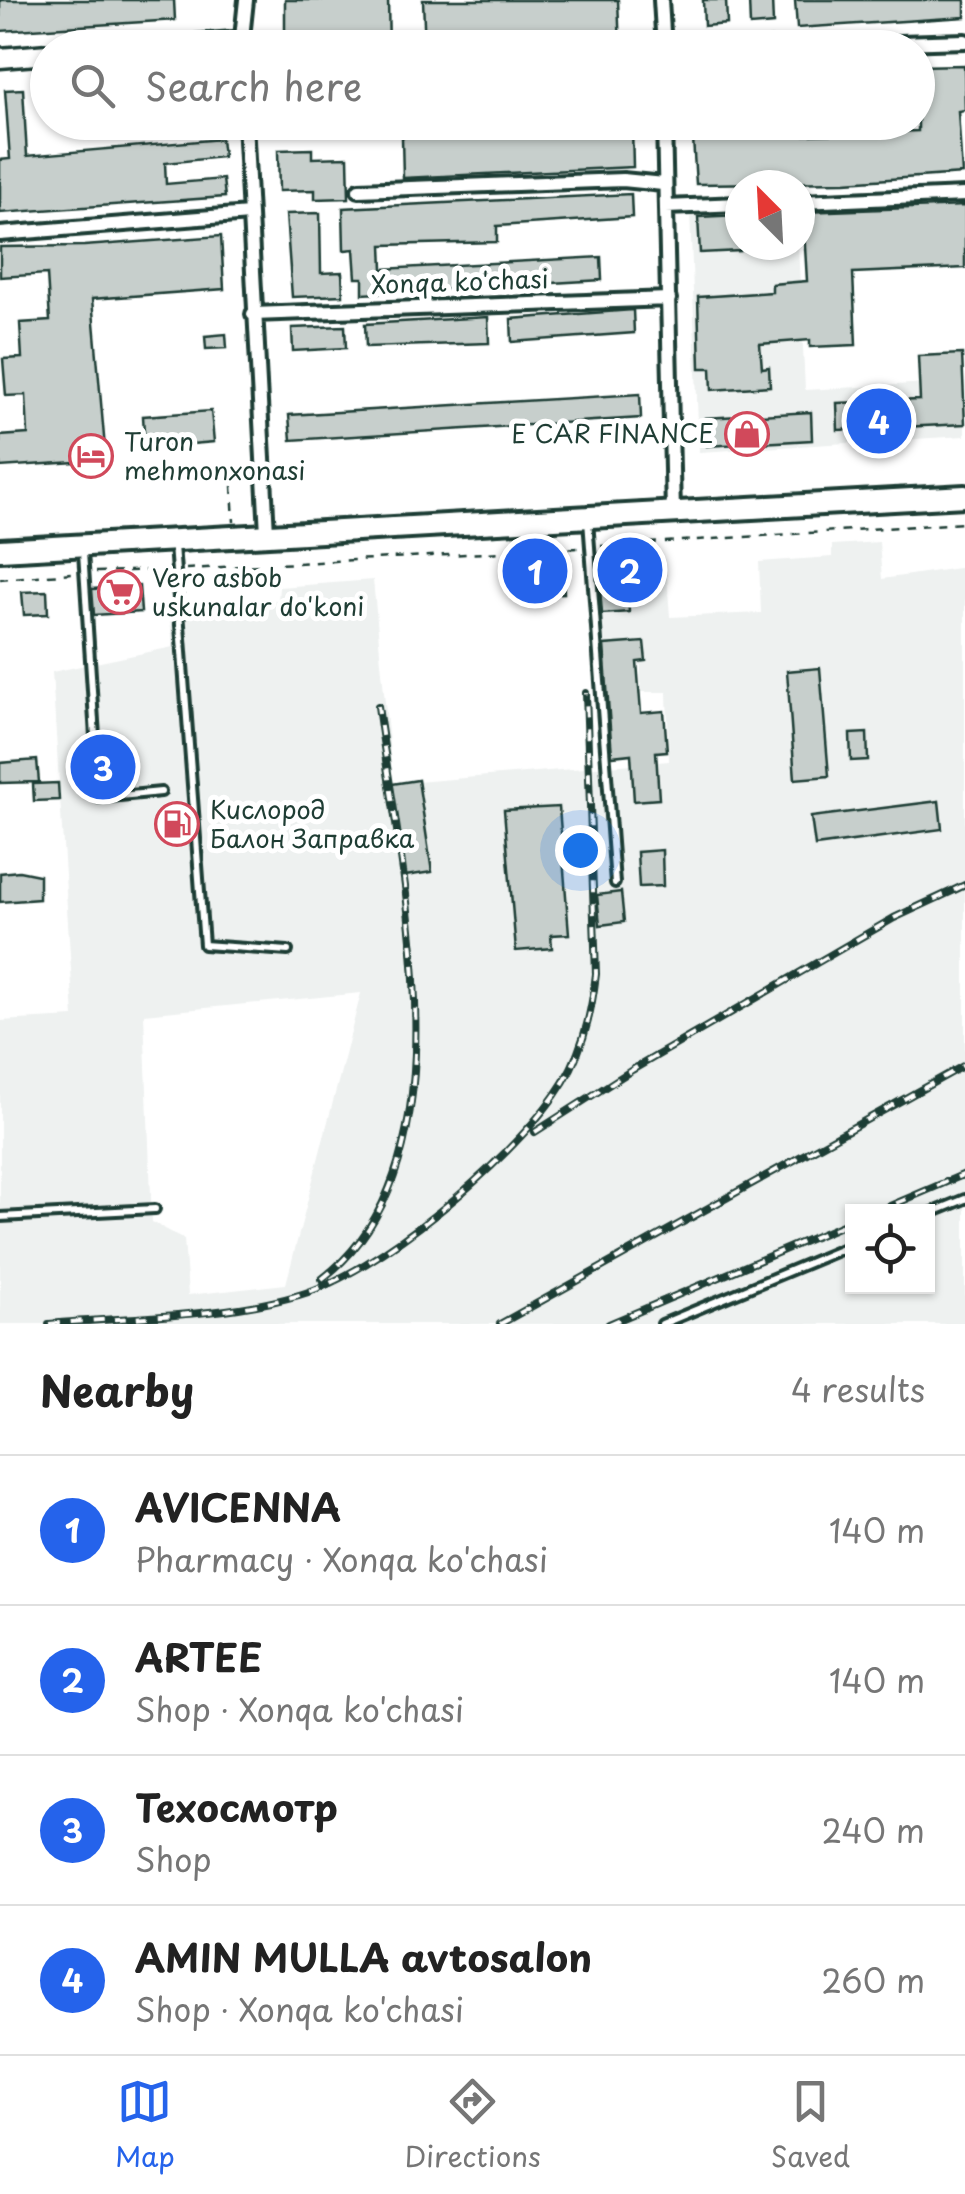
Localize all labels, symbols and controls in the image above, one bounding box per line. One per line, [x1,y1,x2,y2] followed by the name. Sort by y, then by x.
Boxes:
[30,30,935,140] search box
[145,57,362,114] text: Search here
[65,58,120,113] icon: search
[725,170,815,260] north arrow
[371,259,549,303] street label: Xonqa ko'chasi
[846,384,912,458] pin: 4
[724,411,770,457] shop icon: E CAR FINANCE
[511,414,714,452] place label: E CAR FINANCE
[124,422,306,489] place label: Turon mehmonxonasi
[68,433,114,479] hotel icon: Turon mehmonxonasi
[598,532,662,608] pin: 2
[502,534,568,608] pin: 1
[152,558,364,625] place label: Vero asbob uskunalar do'koni
[97,569,143,615] supermarket icon: Vero asbob uskunalar do'koni
[70,730,136,804] pin: 3
[210,790,415,857] place label: Кислород Балон Заправка
[154,801,200,847] fuel station icon: Кислород Балон Заправка
[555,825,606,876] your location
[845,1204,935,1294] map controls
[845,1204,935,1294] button: locate
[40,1358,194,1421] text: Nearby
[791,1365,925,1413] text: 4 results
[135,1478,341,1535] text: AVICENNA
[65,1506,80,1554] text: 1
[829,1506,925,1554] text: 140 m
[135,1535,548,1583] text: Pharmacy · Xonqa ko'chasi
[135,1628,262,1685] text: ARTEE
[61,1656,84,1704] text: 2
[829,1656,925,1704] text: 140 m
[135,1685,464,1733] text: Shop · Xonqa ko'chasi
[135,1778,338,1835] text: Техосмотр
[62,1806,83,1854] text: 3
[822,1806,925,1854] text: 240 m
[135,1835,212,1883] text: Shop
[135,1928,592,1985] text: AMIN MULLA avtosalon
[62,1956,83,2004] text: 4
[821,1956,925,2004] text: 260 m
[135,1985,464,2033] text: Shop · Xonqa ko'chasi
[115,2074,175,2177] tab: Map
[405,2074,541,2177] tab: Directions
[771,2074,850,2177] tab: Saved

